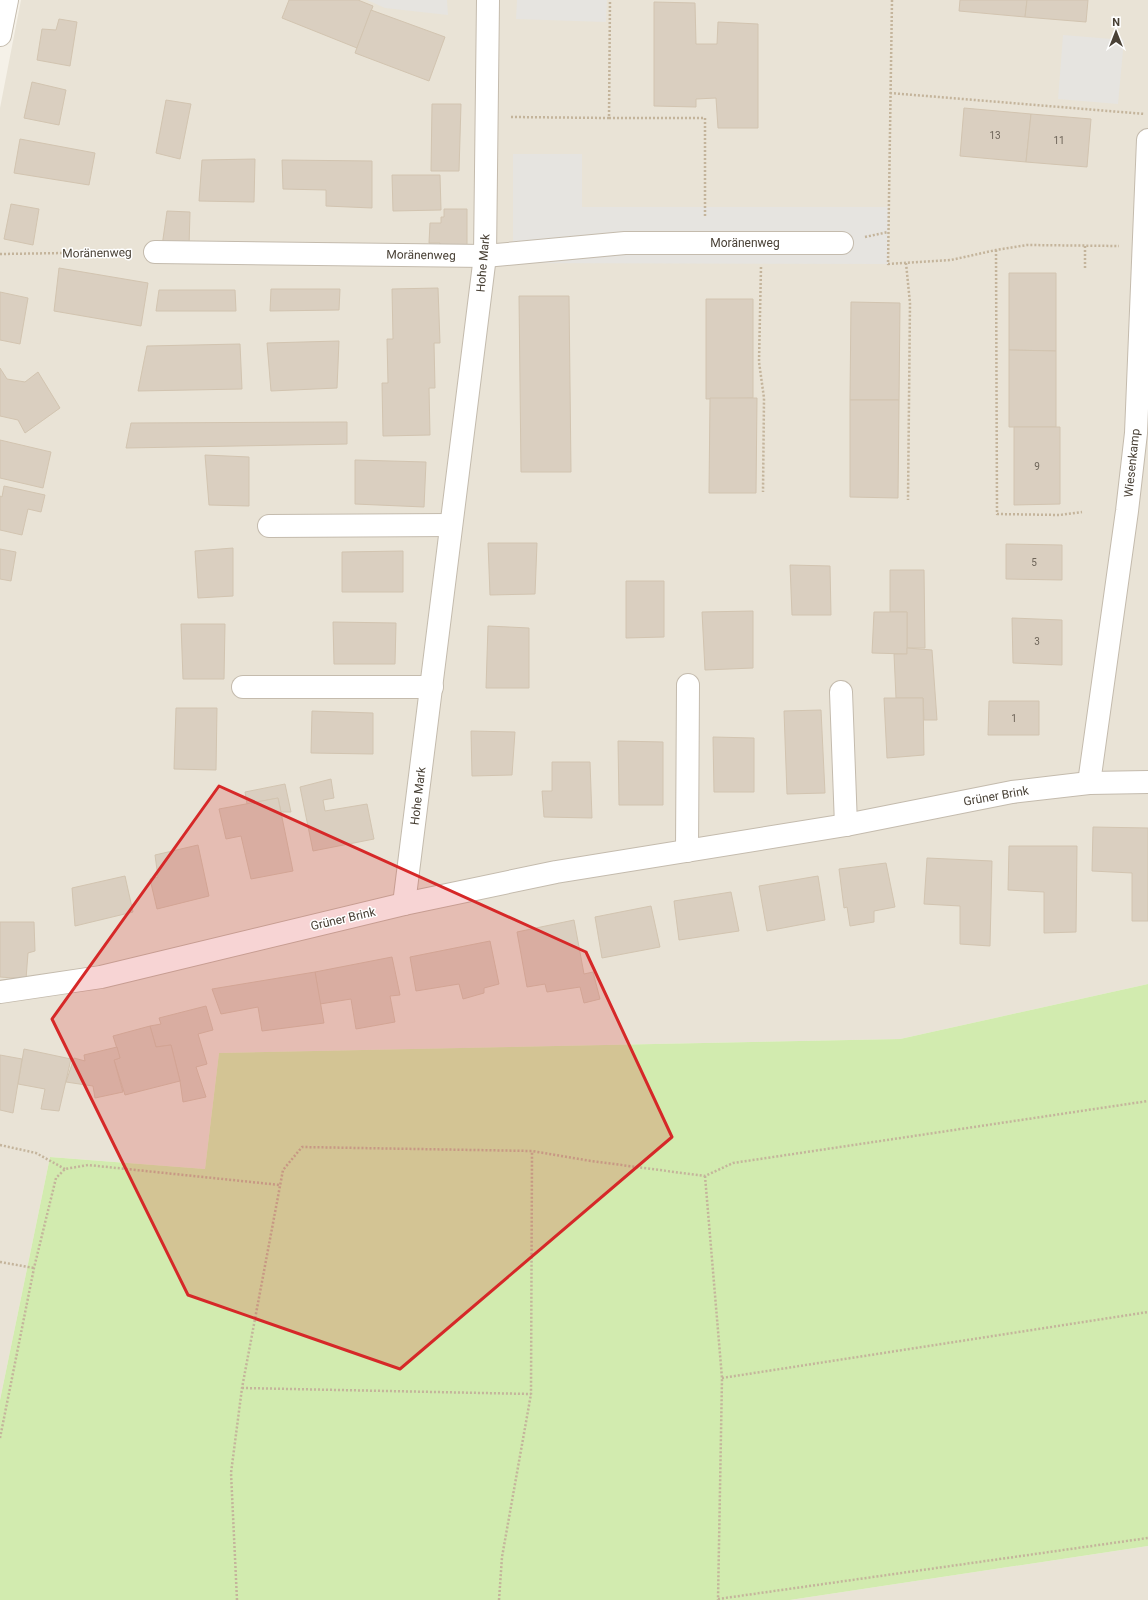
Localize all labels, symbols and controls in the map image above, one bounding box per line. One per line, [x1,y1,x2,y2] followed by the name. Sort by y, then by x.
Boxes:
[1096,12,1136,52] north arrow
[1112,16,1120,29] text: N
[989,130,1001,141] house number: 13
[1053,135,1065,146] house number: 11
[473,232,493,293] street label: Hohe Mark
[710,236,780,250] street label: Moränenweg
[62,245,132,261] street label: Moränenweg
[386,247,456,263] street label: Moränenweg
[1121,428,1143,498] street label: Wiesenkamp
[1034,461,1040,472] house number: 9
[1031,557,1037,568] house number: 5
[1034,636,1040,647] house number: 3
[1011,713,1017,724] house number: 1
[407,765,429,826] street label: Hohe Mark
[962,783,1031,809] street label: Grüner Brink
[309,905,378,933] street label: Grüner Brink

